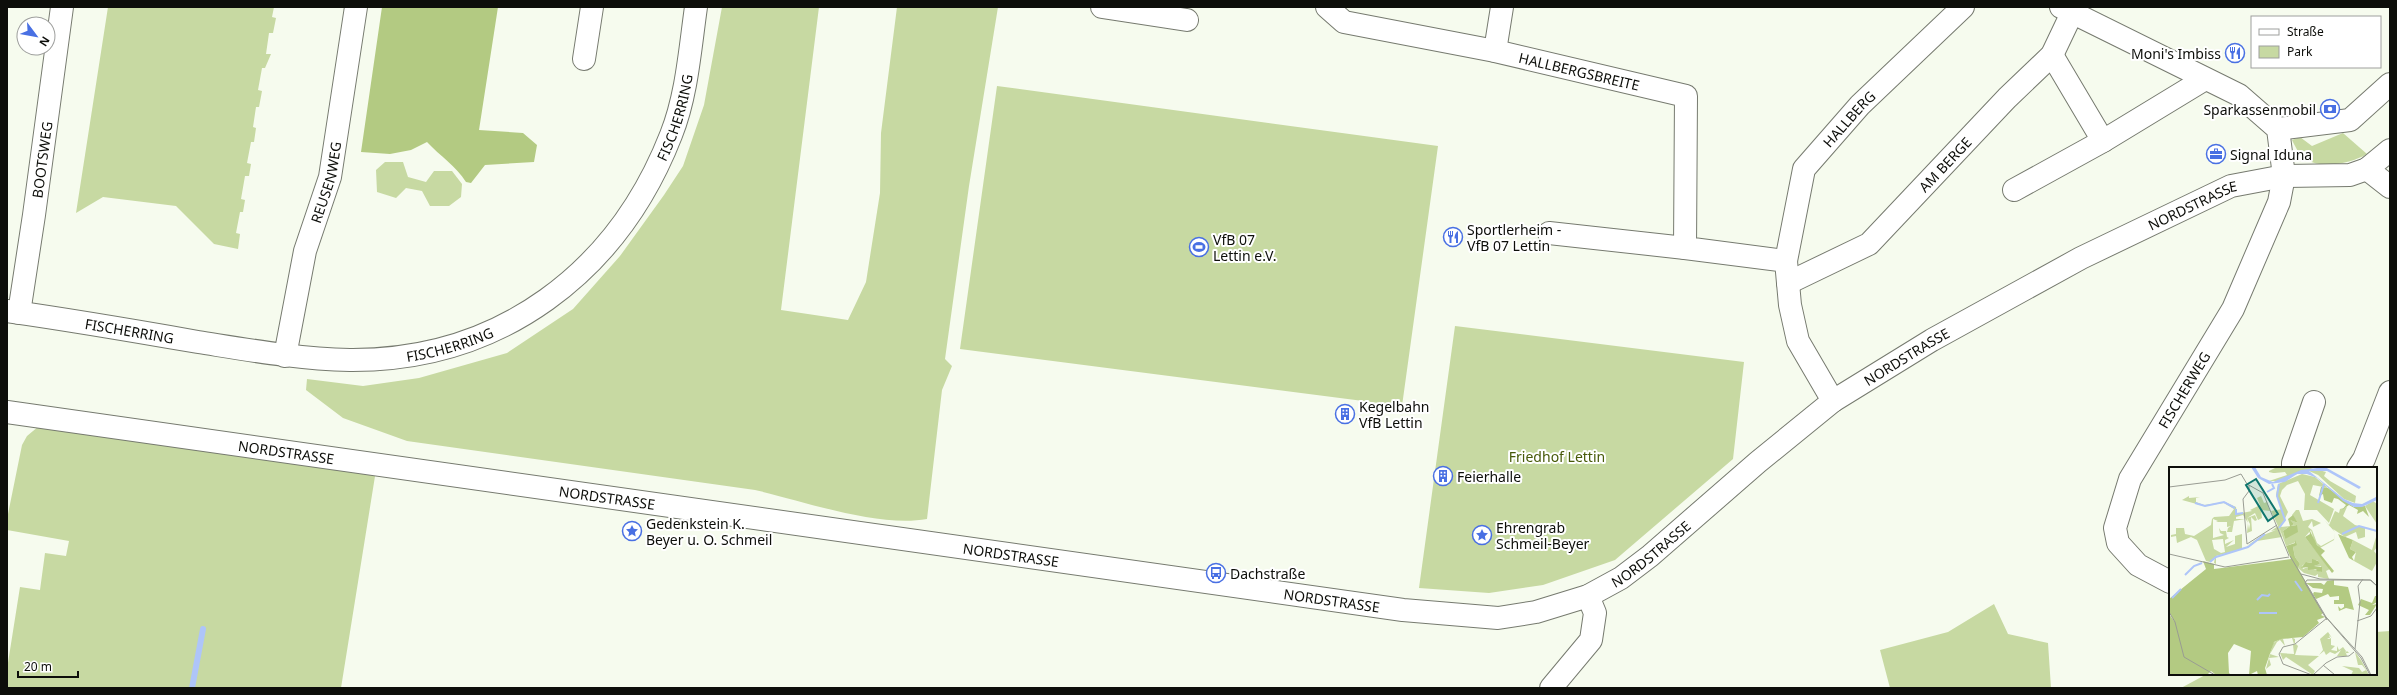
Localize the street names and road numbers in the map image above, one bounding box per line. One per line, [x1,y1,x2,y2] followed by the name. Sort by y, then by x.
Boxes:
[1517,47,1642,94] street label: HALLBERGSBREITE
[652,73,696,164] street label: FISCHERRING
[1818,86,1879,151] street label: HALLBERG
[27,120,56,199] street label: BOOTSWEG
[1914,132,1975,196] street label: AM BERGE
[306,140,345,225] street label: REUSENWEG
[2145,176,2238,234] street label: NORDSTRASSE
[84,313,175,347] street label: FISCHERRING
[405,322,496,365] street label: FISCHERRING
[1860,323,1952,389] street label: NORDSTRASSE
[2154,348,2214,432] street label: FISCHERWEG
[237,435,335,468] street label: NORDSTRASSE
[558,481,656,513] street label: NORDSTRASSE
[1607,516,1694,591] street label: NORDSTRASSE
[962,538,1060,571] street label: NORDSTRASSE
[1282,584,1381,616] street label: NORDSTRASSE

